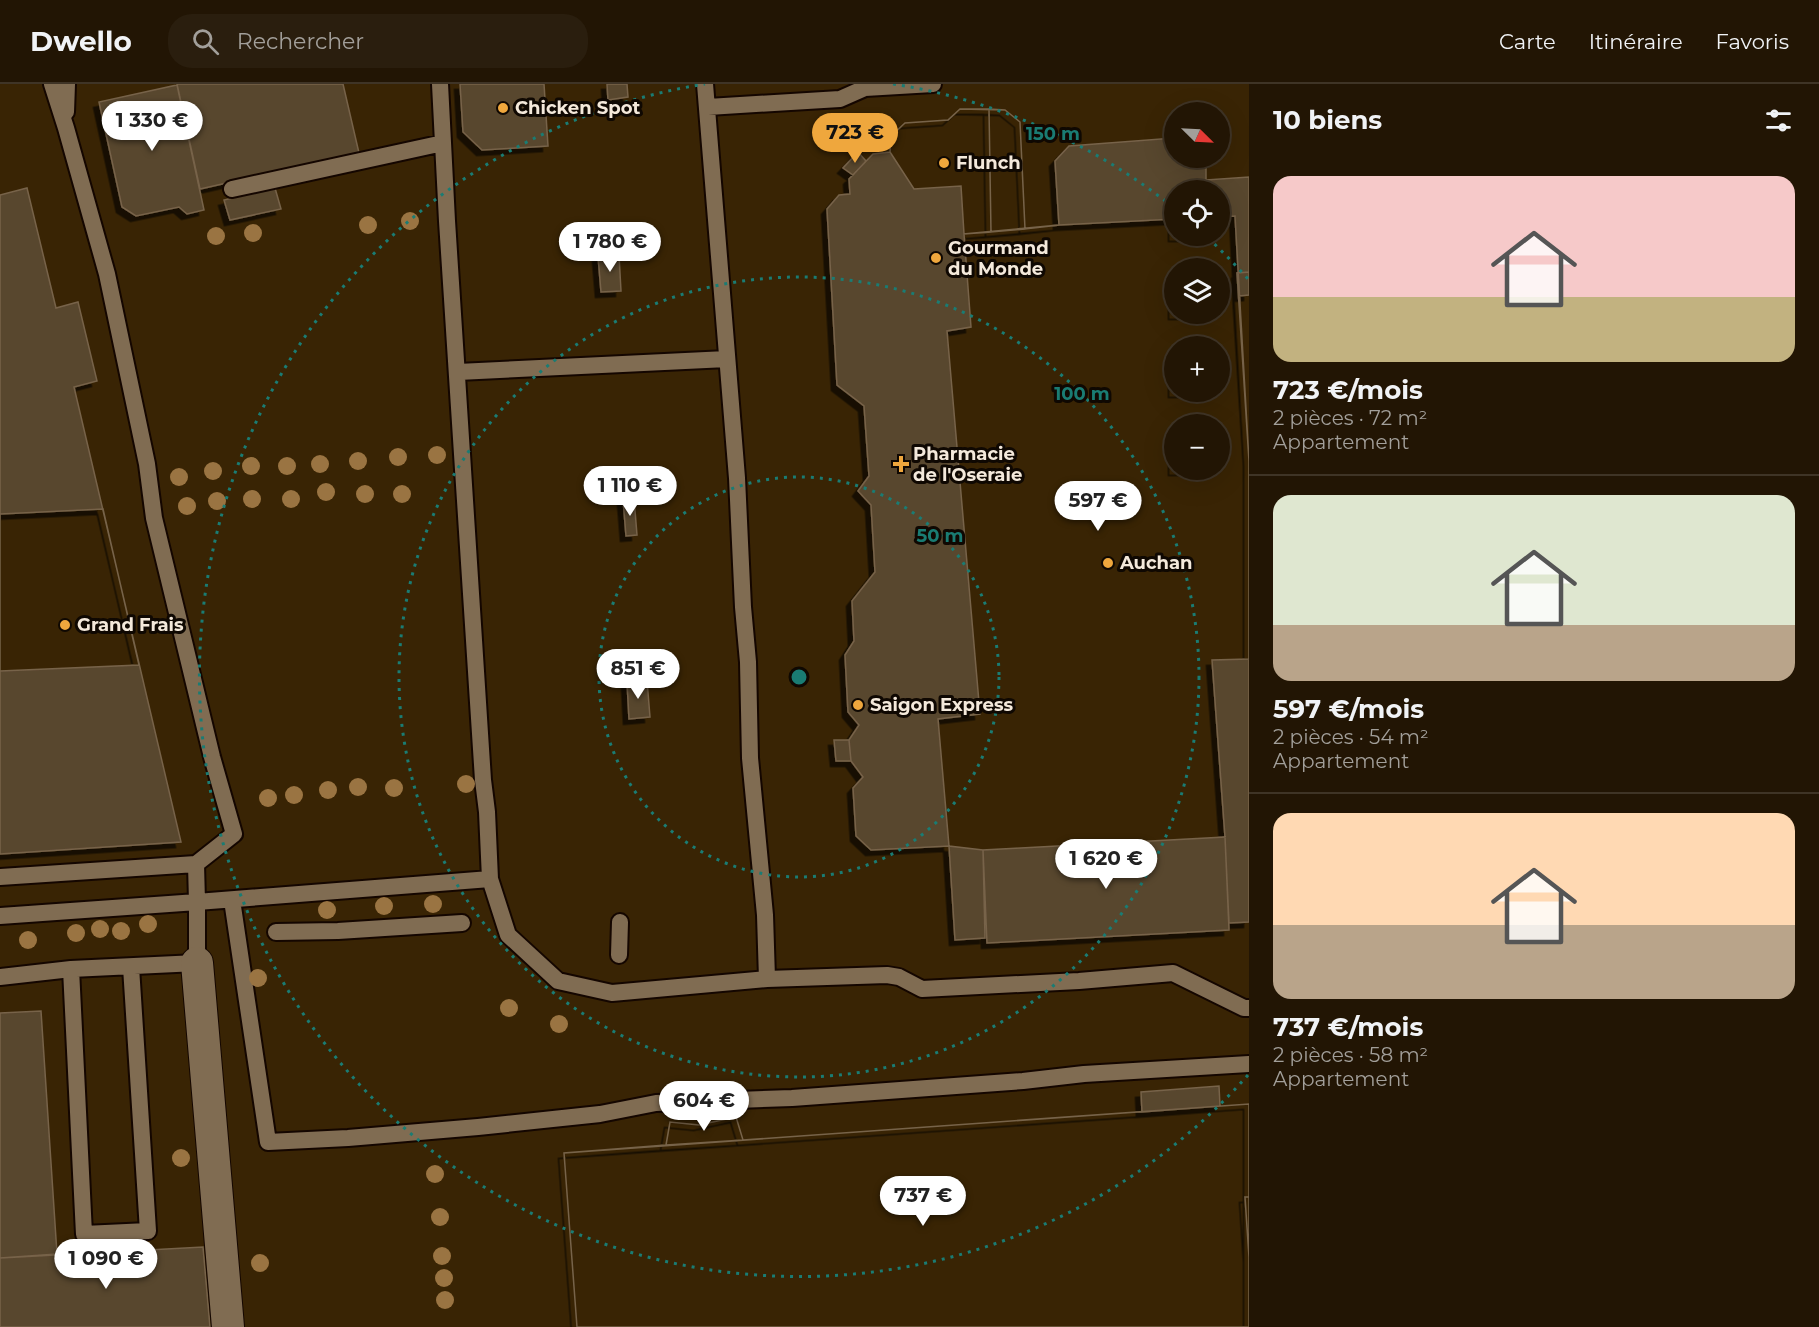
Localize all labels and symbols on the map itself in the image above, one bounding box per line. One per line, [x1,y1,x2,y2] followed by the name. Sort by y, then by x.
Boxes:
[515,97,640,119] place label: Chicken Spot
[97,101,207,152] pin: 1 330 €
[496,101,510,115] marker: Chicken Spot
[1164,102,1230,168] north arrow
[813,113,897,164] pin: 723 €
[1026,123,1080,145] text: 150 m
[956,152,1021,174] place label: Flunch
[937,156,951,170] marker: Flunch
[555,222,665,273] pin: 1 780 €
[948,237,1049,280] place label: Gourmand du Monde
[929,251,943,265] marker: Gourmand du Monde
[1054,383,1110,405] text: 100 m
[913,443,1022,486] place label: Pharmacie de l'Oseraie
[894,457,908,471] marker: Pharmacie de l'Oseraie
[575,466,685,517] pin: 1 110 €
[1056,481,1140,532] pin: 597 €
[917,525,963,547] text: 50 m
[1119,552,1193,574] place label: Auchan
[1101,556,1115,570] marker: Auchan
[77,614,184,636] place label: Grand Frais
[58,618,72,632] marker: Grand Frais
[596,649,680,700] pin: 851 €
[789,667,809,687] centre of rings
[870,694,1014,716] place label: Saigon Express
[851,698,865,712] marker: Saigon Express
[1051,839,1161,890] pin: 1 620 €
[662,1081,746,1132] pin: 604 €
[881,1176,965,1227] pin: 737 €
[51,1239,161,1290] pin: 1 090 €

